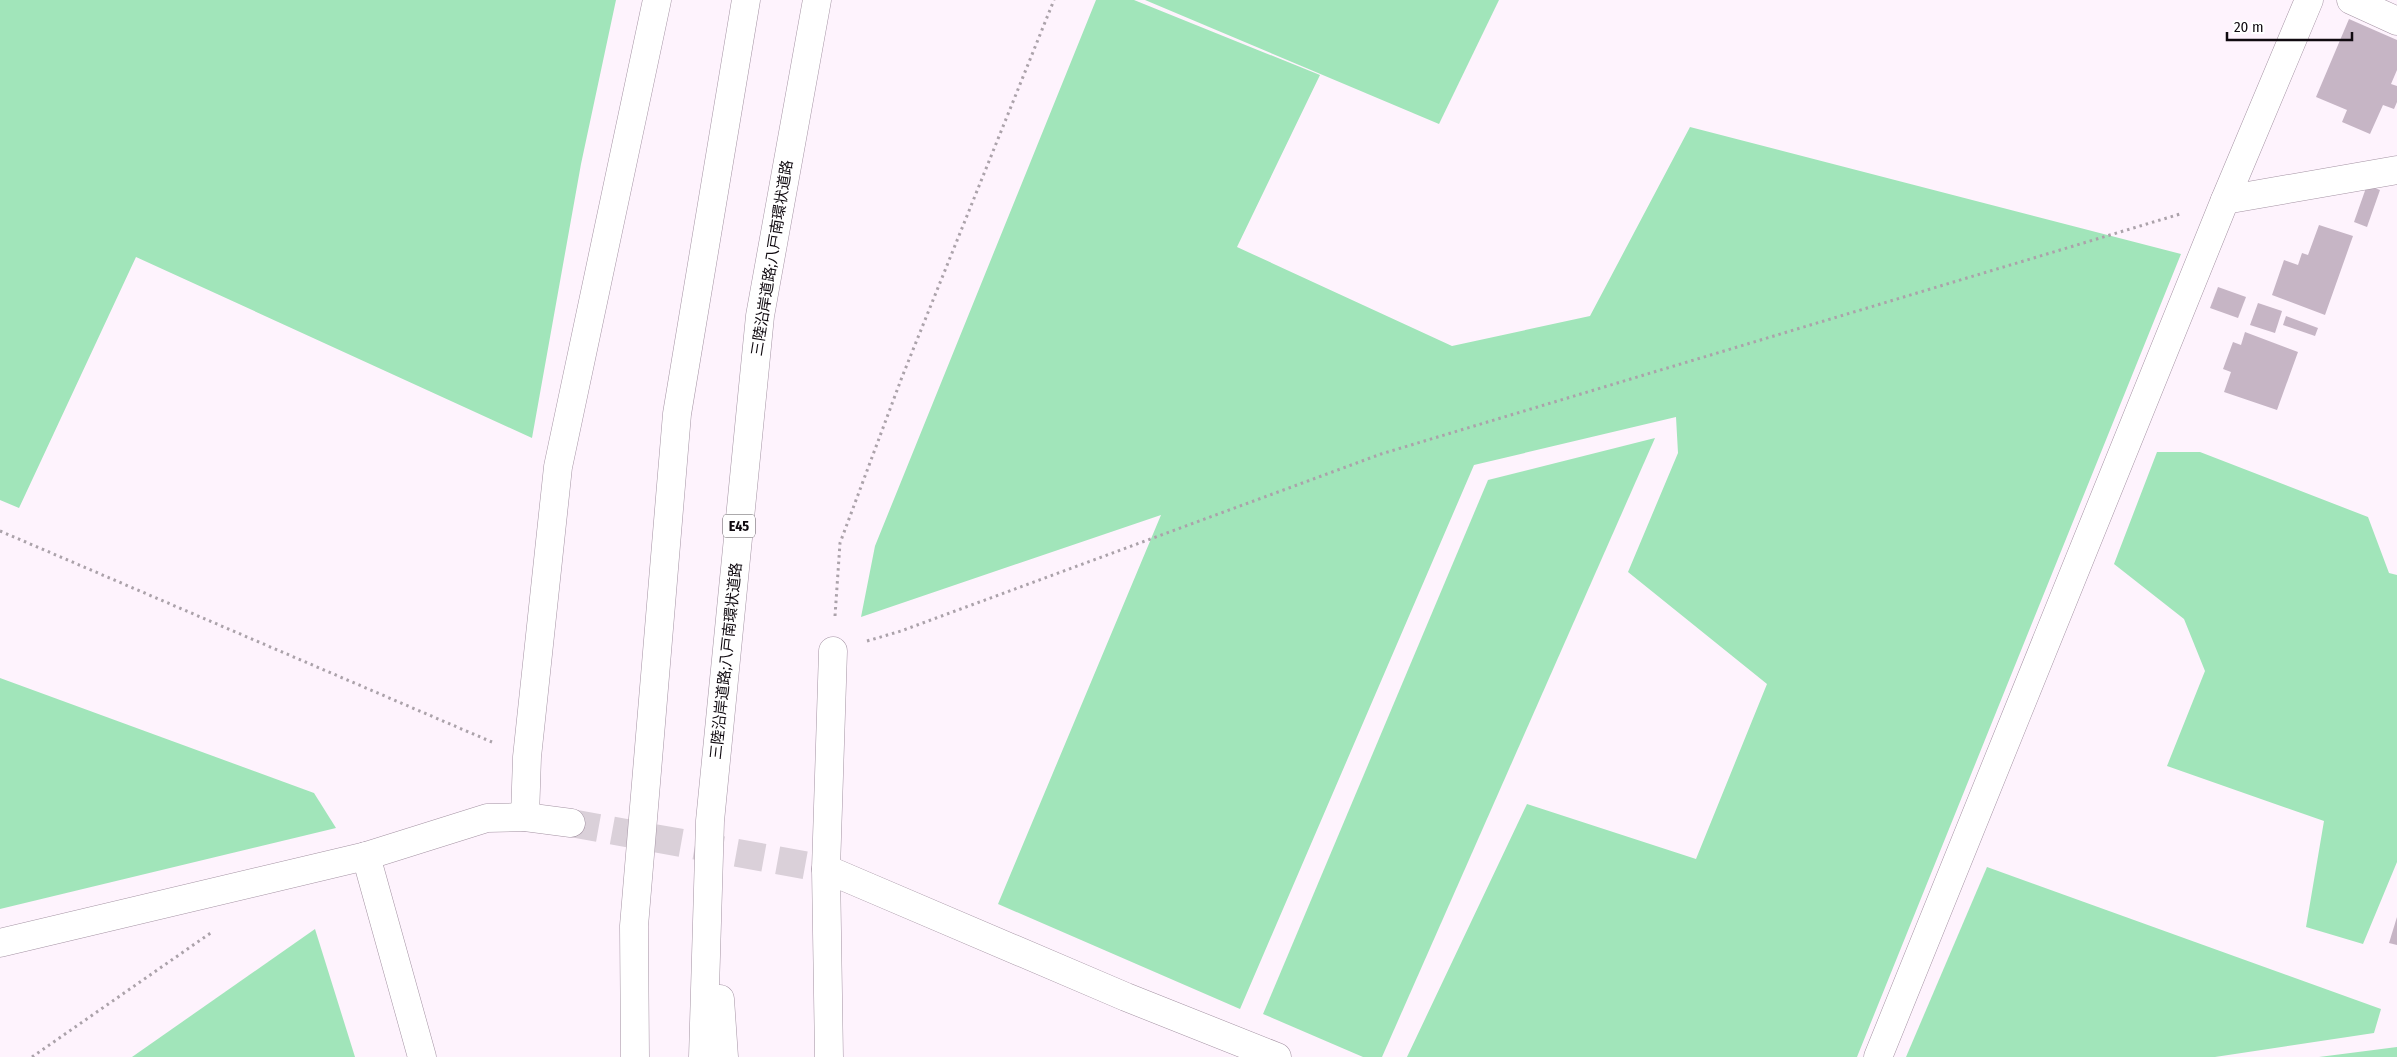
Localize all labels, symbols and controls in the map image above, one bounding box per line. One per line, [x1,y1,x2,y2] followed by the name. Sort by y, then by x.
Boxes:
[2227,10,2352,42] scale bar
[2234,18,2264,36] text: 20 m
[748,159,796,357] street label: 三陸沿岸道路;八戸南環状道路
[723,514,755,538] road number: E45
[707,562,745,760] street label: 三陸沿岸道路;八戸南環状道路

